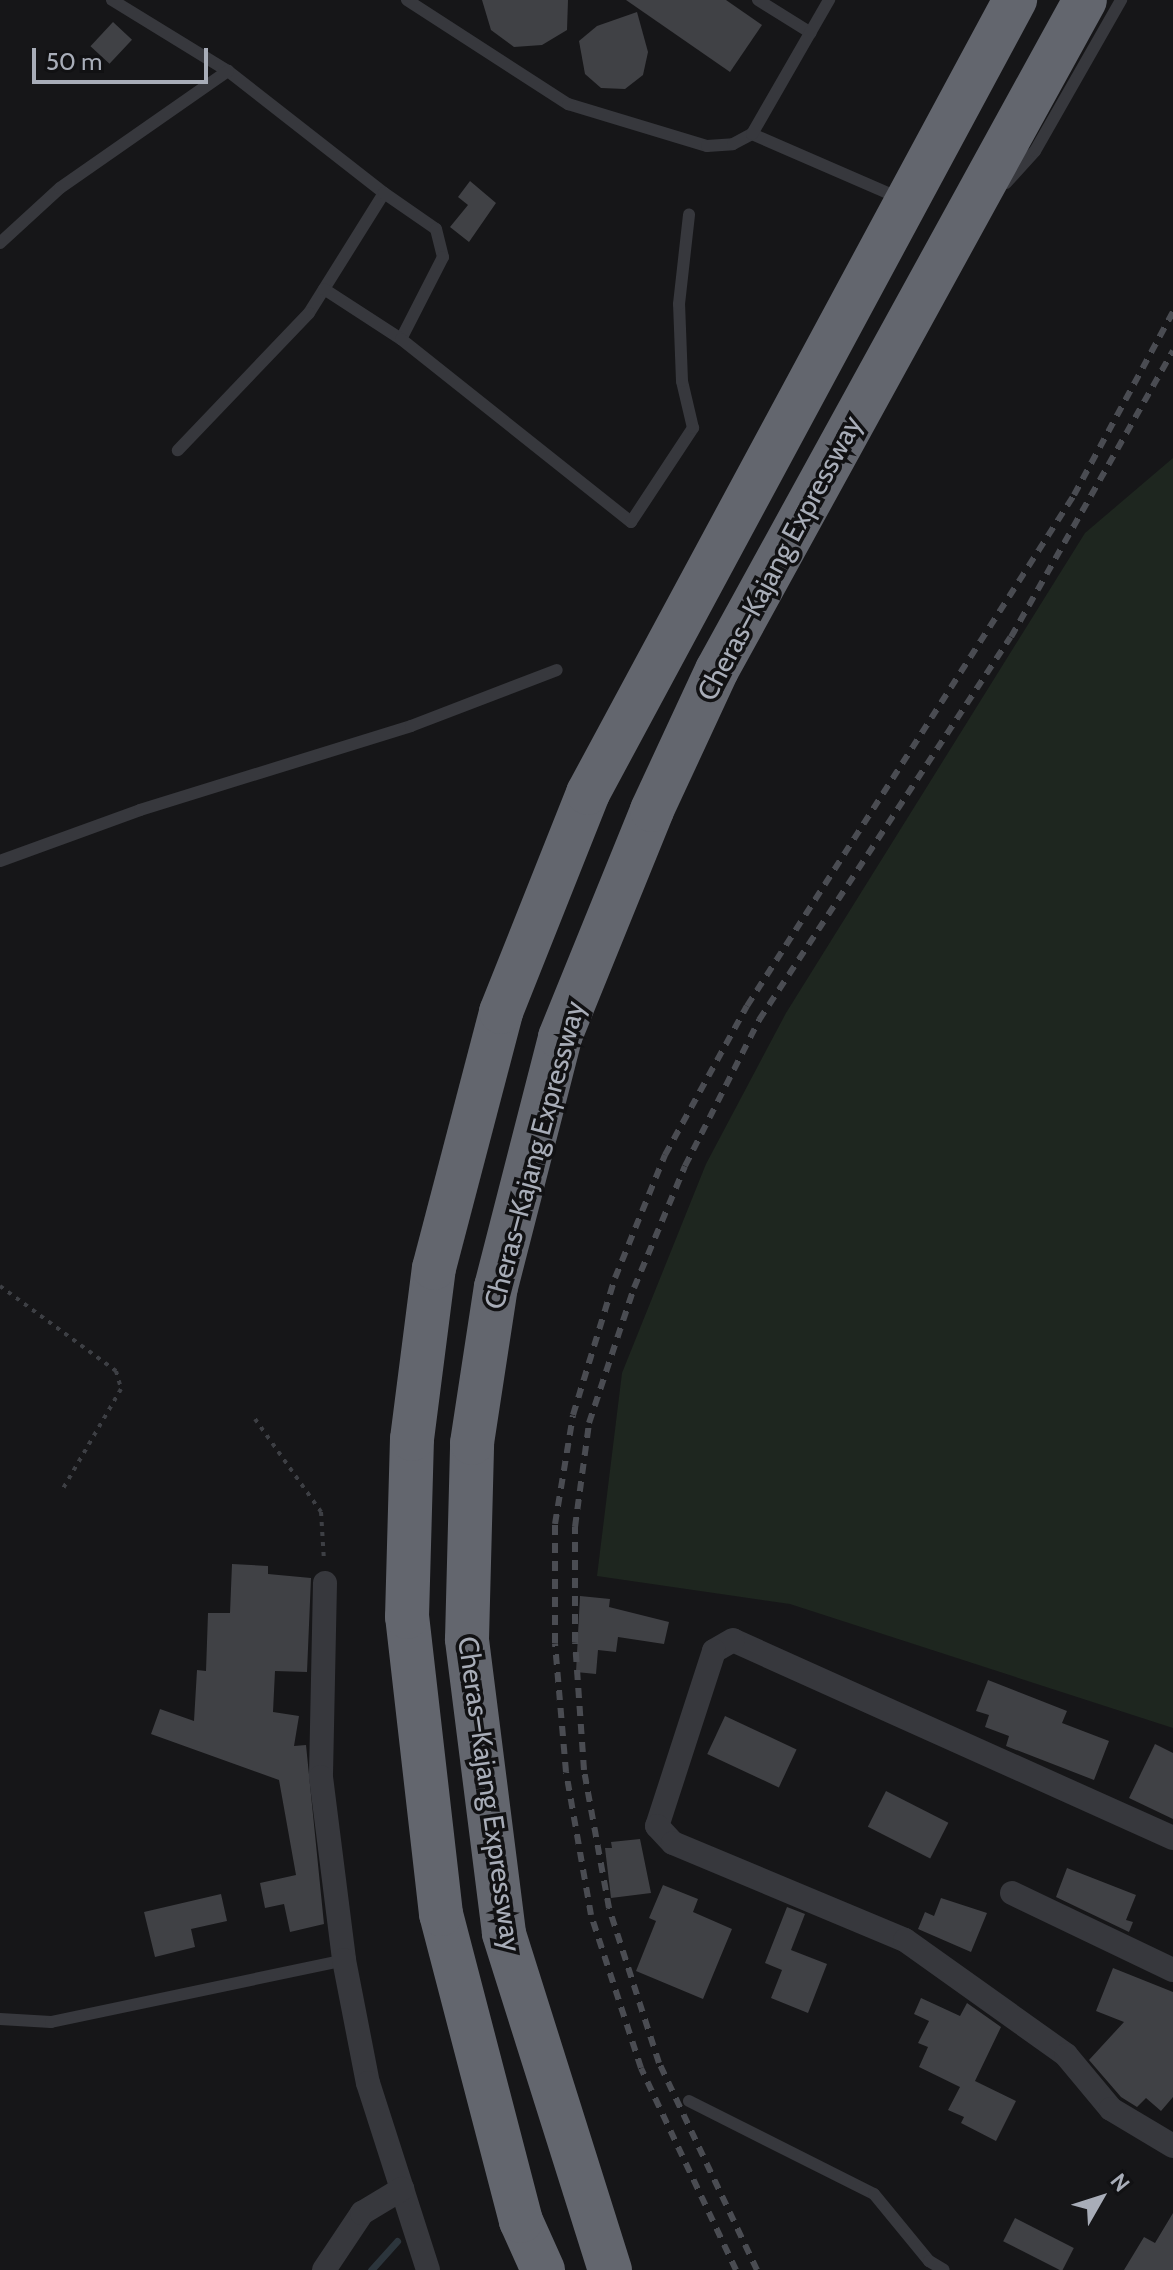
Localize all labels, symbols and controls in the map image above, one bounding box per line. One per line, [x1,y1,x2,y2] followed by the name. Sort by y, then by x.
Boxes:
[36,32,212,82] scale bar
[46,47,102,76] text: 50 m
[690,410,868,706] street label: Cheras–Kajang Expressway
[477,997,591,1313] street label: Cheras–Kajang Expressway
[451,1634,529,1954] street label: Cheras–Kajang Expressway
[1061,2158,1141,2238] north arrow
[1105,2168,1135,2197] text: N

